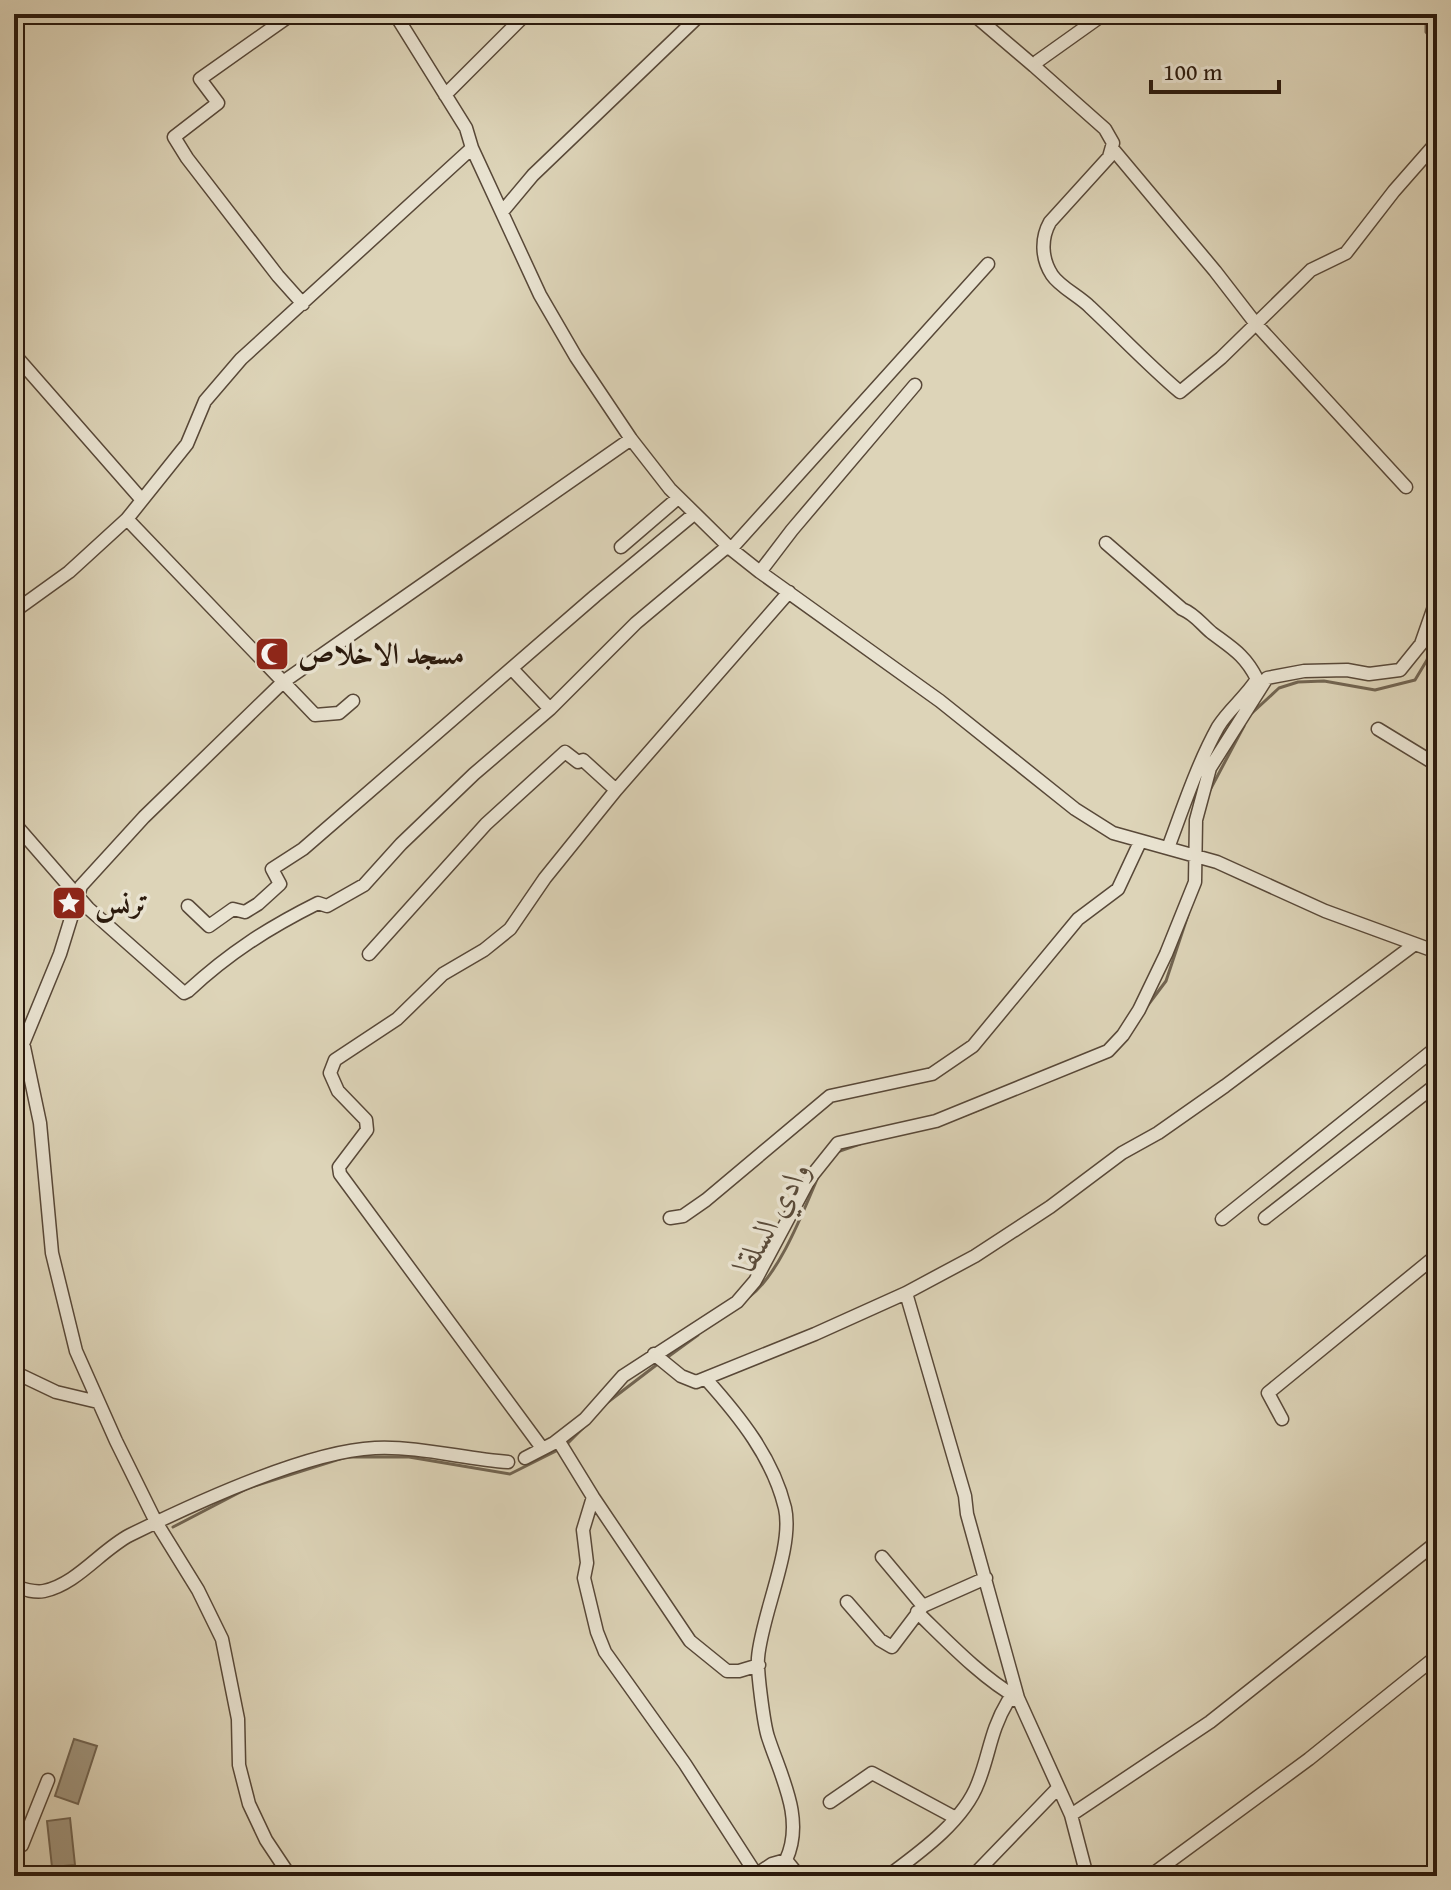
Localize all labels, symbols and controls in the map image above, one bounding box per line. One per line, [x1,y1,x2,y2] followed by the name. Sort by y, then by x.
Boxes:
[1151,44,1279,94] scale bar
[1163,54,1223,89] text: 100 m
[298,631,465,675] place label: مسجد الاخلاص
[253,635,291,673] mosque icon: مسجد الاخلاص
[95,880,149,924] place label: ترنس
[50,884,88,922] place icon: ترنس
[720,1151,823,1284] water label: وادي السلقا

